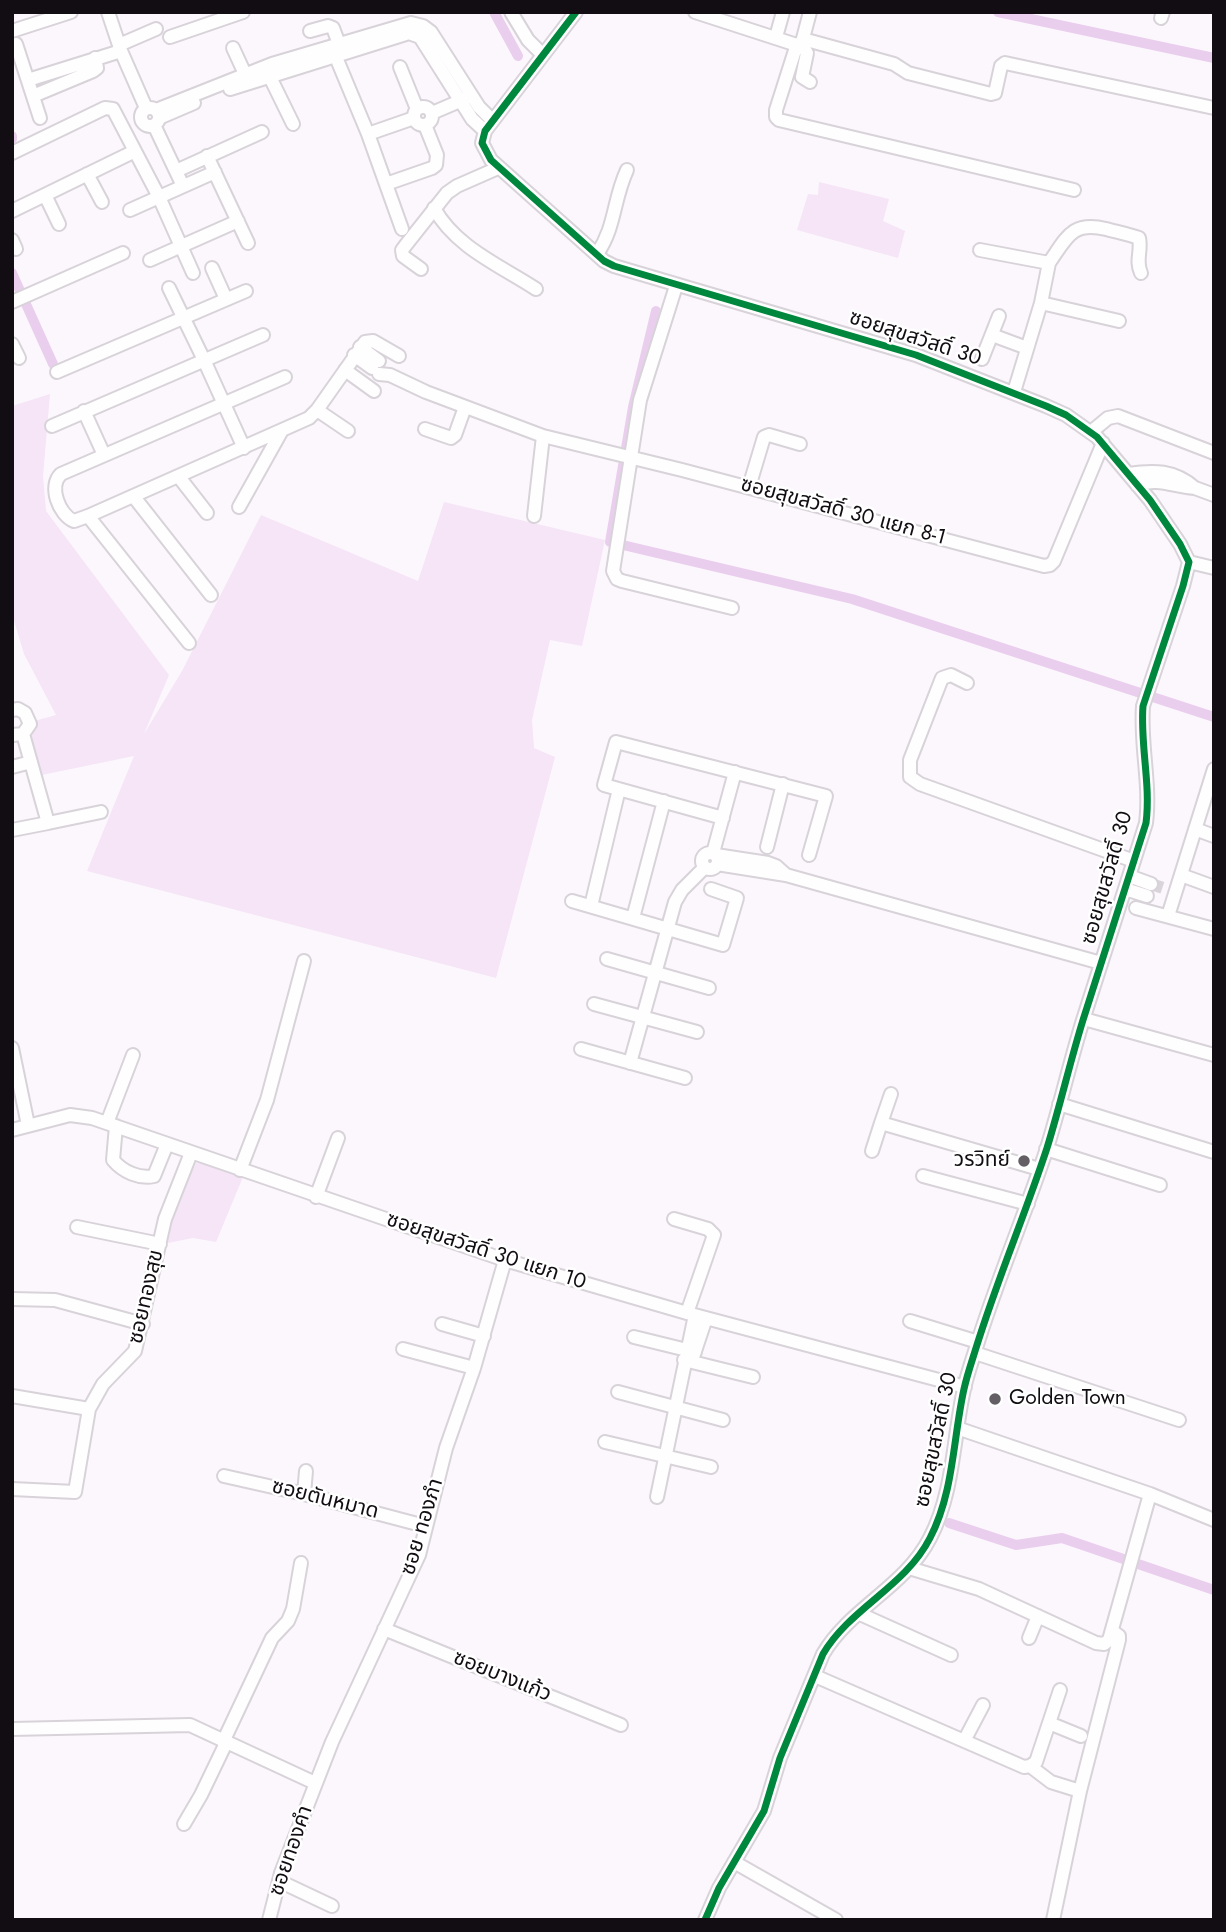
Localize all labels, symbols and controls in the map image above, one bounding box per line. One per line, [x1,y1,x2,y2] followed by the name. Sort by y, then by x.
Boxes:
[846,306,984,372] street label: ซอยสุขสวัสดิ์ 30
[738,472,948,552] street label: ซอยสุขสวัสดิ์ 30 แยก 8-1
[1077,809,1139,947] street label: ซอยสุขสวัสดิ์ 30
[954,1148,1010,1174] place label: วรวิทย์
[1016,1153,1032,1169] marker: วรวิทย์
[383,1208,589,1296] street label: ซอยสุขสวัสดิ์ 30 แยก 10
[124,1247,170,1347] street label: ซอยทองสุข
[910,1370,964,1510] street label: ซอยสุขสวัสดิ์ 30
[1009,1386,1126,1412] place label: Golden Town
[987,1391,1003,1407] marker: Golden Town
[269,1475,381,1525] street label: ซอยตันหมาด
[396,1476,450,1578] street label: ซอย ทองภํา
[449,1646,555,1708] street label: ซอยบางแก้ว
[265,1803,319,1899] street label: ซอยทองคำ

